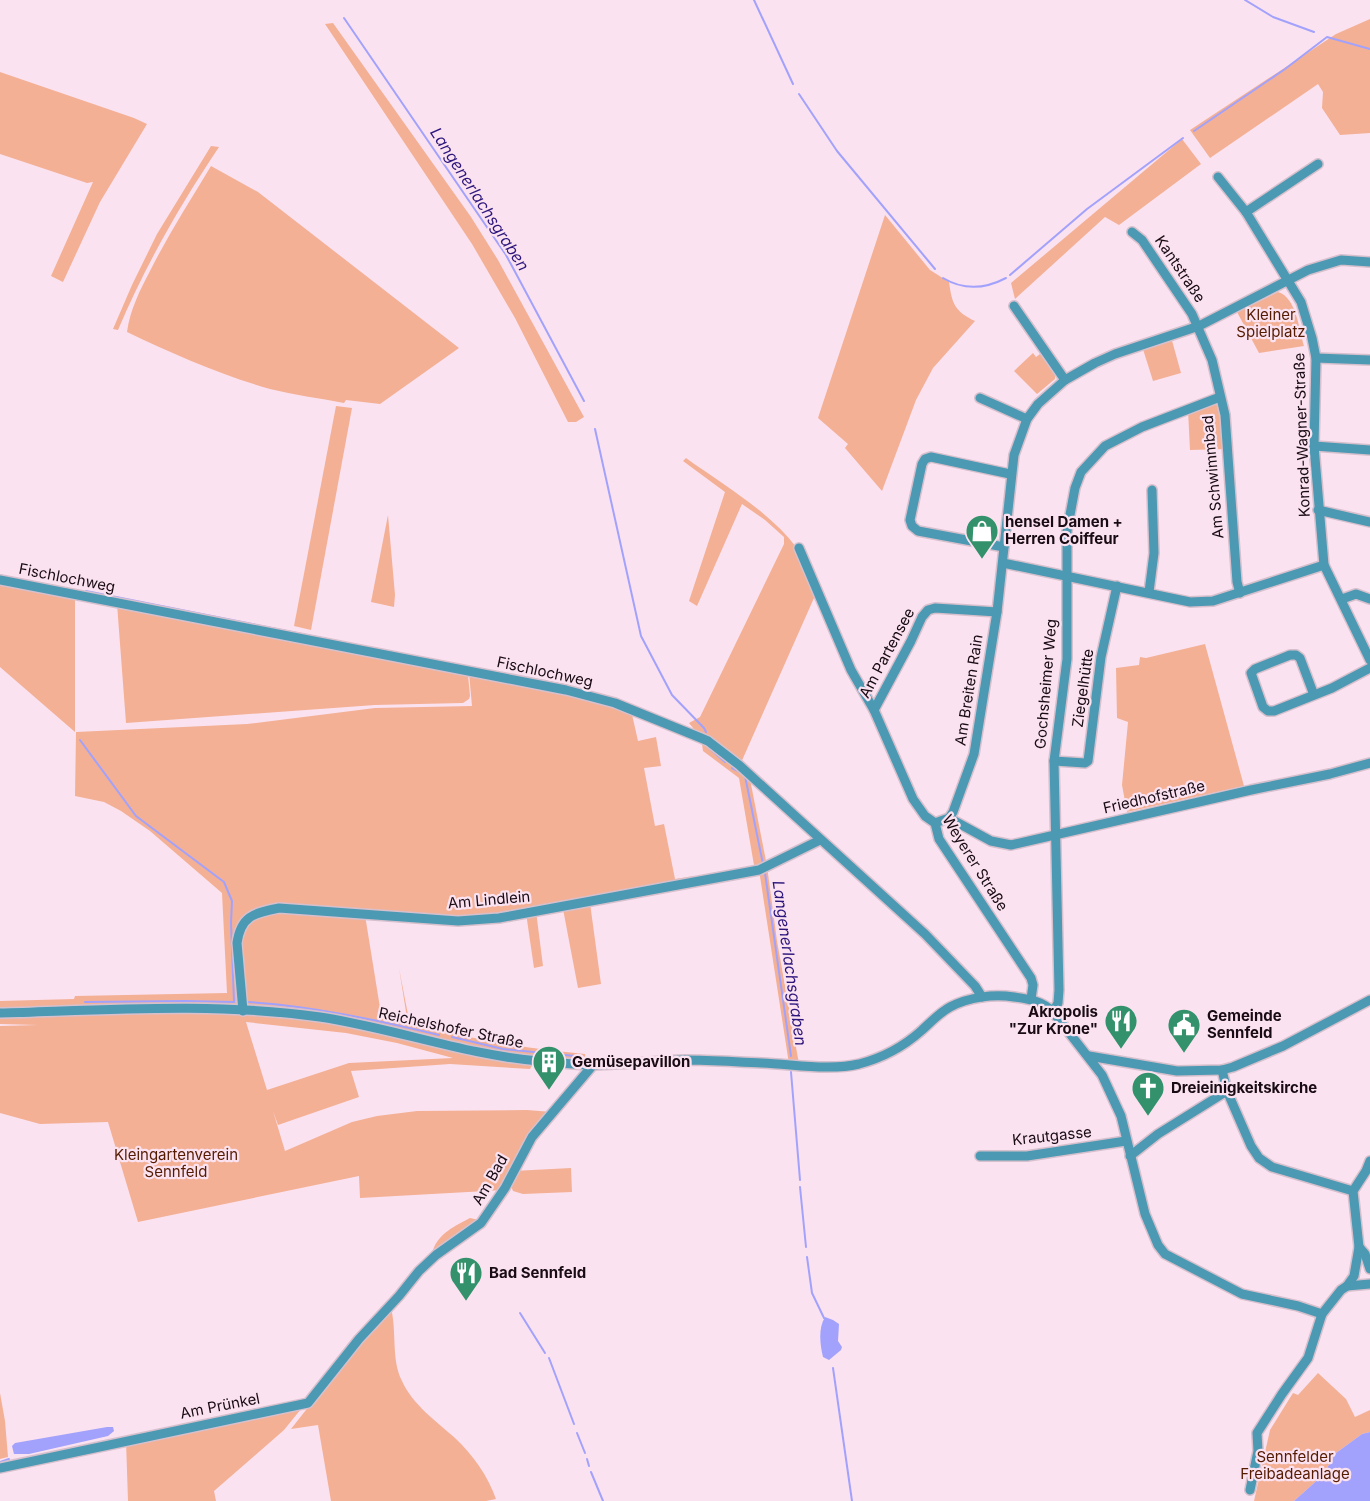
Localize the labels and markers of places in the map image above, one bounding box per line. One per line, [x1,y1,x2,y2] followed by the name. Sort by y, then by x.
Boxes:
[1005,512,1123,548] place label: hensel Damen + Herren Coiffeur
[964,513,1000,560] shop icon: hensel Damen + Herren Coiffeur
[1009,1002,1098,1038] place label: Akropolis "Zur Krone"
[1103,1003,1139,1050] restaurant icon: Akropolis "Zur Krone"
[1207,1006,1282,1042] place label: Gemeinde Sennfeld
[1166,1007,1202,1054] public building icon: Gemeinde Sennfeld
[531,1044,567,1091] building icon: Gemüsepavillon
[572,1052,690,1071] place label: Gemüsepavillon
[1130,1070,1166,1117] church icon: Dreieinigkeitskirche
[1171,1078,1317,1097] place label: Dreieinigkeitskirche
[448,1255,484,1302] restaurant icon: Bad Sennfeld
[489,1263,586,1282] place label: Bad Sennfeld

